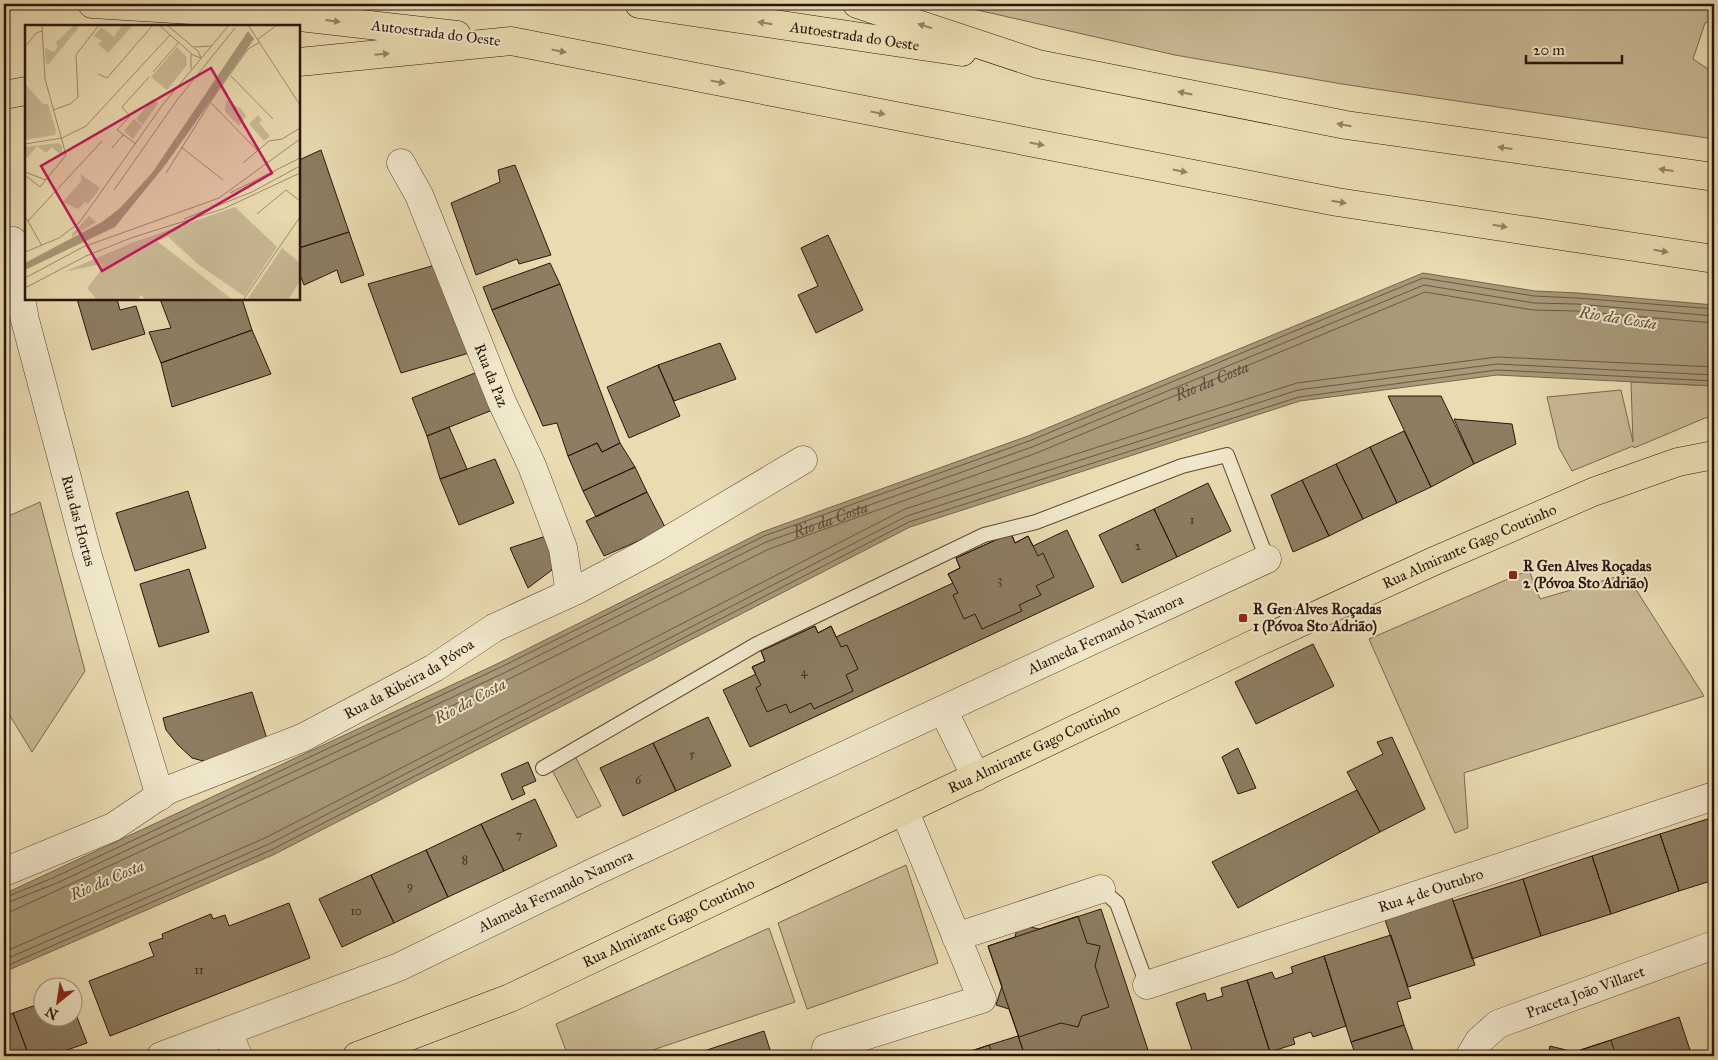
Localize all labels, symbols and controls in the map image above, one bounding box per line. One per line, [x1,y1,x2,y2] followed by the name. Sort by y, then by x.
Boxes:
[369,16,502,50] street label: Autoestrada do Oeste
[325,17,341,25] one-way arrow
[788,17,920,55] street label: Autoestrada do Oeste
[757,18,773,26] one-way arrow
[918,22,933,30] one-way arrow
[25,25,300,300] inset map
[1526,32,1622,64] scale bar
[1533,41,1565,59] text: 20 m
[551,47,567,55] one-way arrow
[374,49,390,57] one-way arrow
[710,78,726,86] one-way arrow
[1177,89,1192,97] one-way arrow
[870,109,886,117] one-way arrow
[1336,120,1352,128] one-way arrow
[1029,140,1045,148] one-way arrow
[1497,144,1513,152] one-way arrow
[1658,166,1674,174] one-way arrow
[1172,168,1188,176] one-way arrow
[1332,198,1348,206] one-way arrow
[1492,223,1508,231] one-way arrow
[1653,247,1669,255] one-way arrow
[1577,302,1659,334] water label: Rio da Costa
[470,341,512,410] street label: Rua da Paz
[1171,356,1252,405] water label: Rio da Costa
[58,473,100,569] street label: Rua das Hortas
[789,497,871,542] water label: Rio da Costa
[1379,500,1559,593] street label: Rua Almirante Gago Coutinho
[1190,513,1195,527] house number: 1
[1135,539,1141,553] house number: 2
[1523,557,1652,593] place label: R Gen Alves Roçadas 2 (Póvoa Sto Adrião)
[1507,569,1519,581] marker: R Gen Alves Roçadas 2 (Póvoa Sto Adrião)
[998,573,1003,587] house number: 3
[1024,590,1187,679] street label: Alameda Fernando Namora
[1253,600,1382,636] place label: R Gen Alves Roçadas 1 (Póvoa Sto Adrião)
[1237,612,1249,624] marker: R Gen Alves Roçadas 1 (Póvoa Sto Adrião)
[341,635,478,723] street label: Rua da Ribeira da Póvoa
[801,665,808,679] house number: 4
[430,674,509,728] water label: Rio da Costa
[945,700,1123,797] street label: Rua Almirante Gago Coutinho
[689,747,695,761] house number: 5
[635,773,642,787] house number: 6
[516,828,522,842] house number: 7
[474,846,636,937] street label: Alameda Fernando Namora
[462,853,468,867] house number: 8
[66,856,147,904] water label: Rio da Costa
[1376,864,1486,916] street label: Rua 4 de Outubro
[579,874,758,971] street label: Rua Almirante Gago Coutinho
[407,879,413,893] house number: 9
[350,904,362,918] house number: 10
[1524,962,1648,1022] street label: Praceta João Villaret
[194,963,204,977] house number: 11
[32,978,82,1028] north arrow
[42,1002,61,1023] text: N

